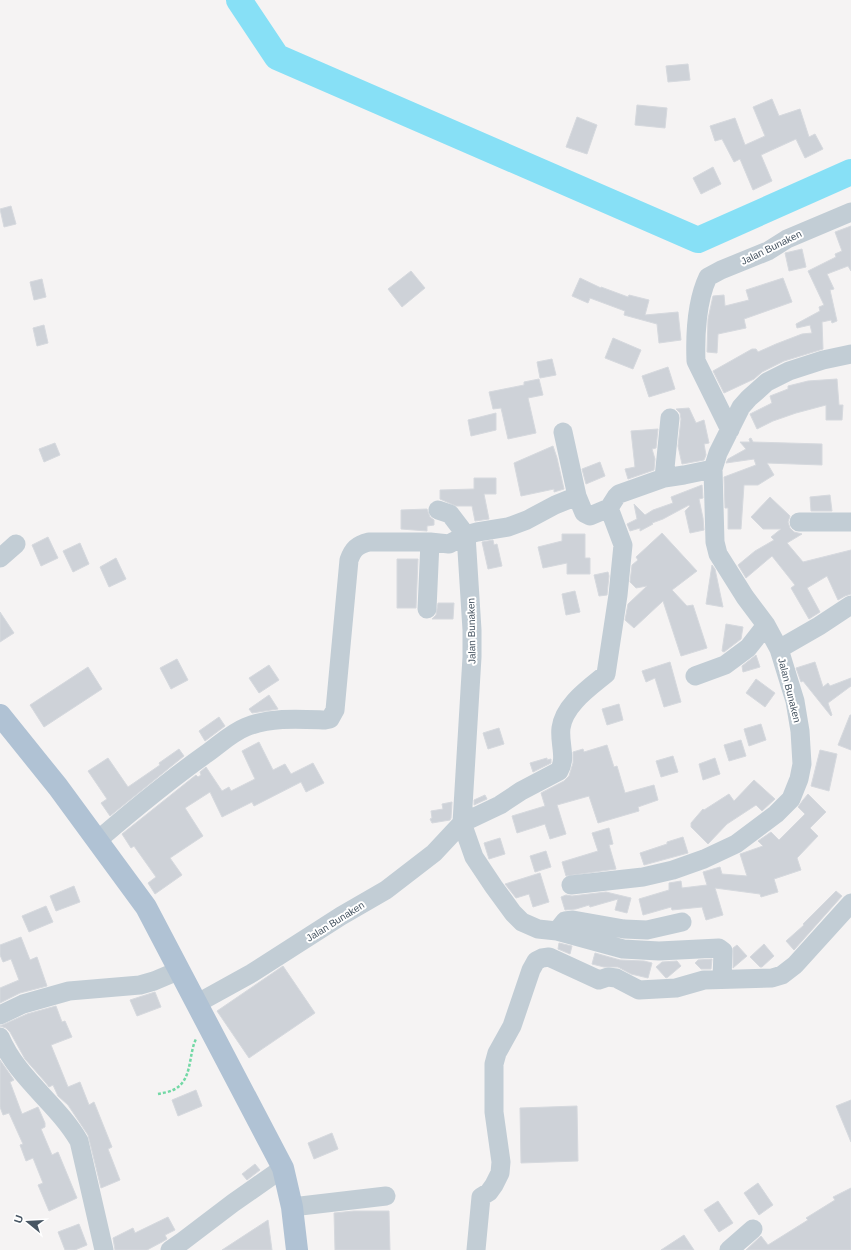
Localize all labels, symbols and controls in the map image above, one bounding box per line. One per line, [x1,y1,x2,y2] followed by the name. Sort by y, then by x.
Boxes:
[739,228,803,267] street label: Jalan Bunaken
[465,598,478,664] street label: Jalan Bunaken
[776,657,803,724] street label: Jalan Bunaken
[304,899,366,944] street label: Jalan Bunaken
[8,1202,48,1242] north arrow
[12,1213,25,1225] text: U

